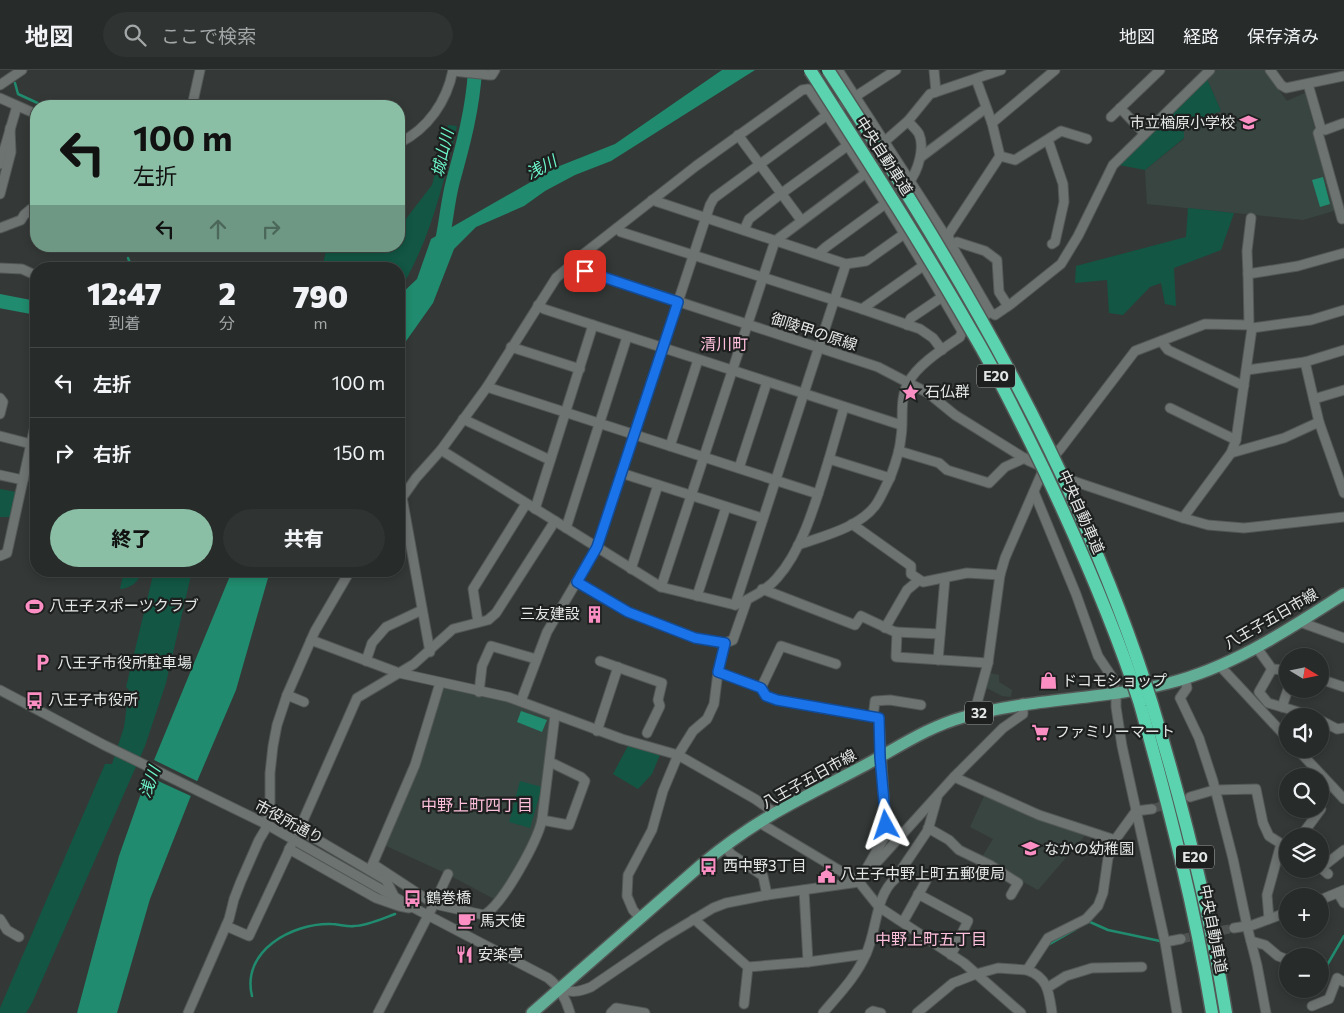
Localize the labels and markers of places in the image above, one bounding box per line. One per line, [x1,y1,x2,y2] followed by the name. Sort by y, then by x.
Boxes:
[1130,113,1235,131] place label: 市立楢原小学校
[1239,113,1259,133] school or university icon: 市立楢原小学校
[564,250,606,292] pin
[901,382,921,402] place icon: 石仏群
[925,382,970,400] place label: 石仏群
[25,596,45,616] sports icon: 八王子スポーツクラブ
[49,596,199,614] place label: 八王子スポーツクラブ
[520,604,580,622] place label: 三友建設
[584,604,604,624] building icon: 三友建設
[33,653,53,673] parking icon: 八王子市役所駐車場
[57,653,192,671] place label: 八王子市役所駐車場
[1038,671,1058,691] shop icon: ドコモショップ
[1062,671,1167,689] place label: ドコモショップ
[24,690,44,710] bus stop icon: 八王子市役所
[48,690,138,708] place label: 八王子市役所
[1031,722,1051,742] supermarket icon: ファミリーマート
[1055,722,1175,740] place label: ファミリーマート
[1020,839,1040,859] school or university icon: なかの幼稚園
[1044,839,1134,857] place label: なかの幼稚園
[699,856,719,876] bus stop icon: 西中野3丁目
[723,856,807,874] place label: 西中野3丁目
[816,864,836,884] public building icon: 八王子中野上町五郵便局
[840,864,1005,882] place label: 八王子中野上町五郵便局
[402,888,422,908] bus stop icon: 鶴巻橋
[426,888,471,906] place label: 鶴巻橋
[456,911,476,931] cafe icon: 馬天使
[480,911,525,929] place label: 馬天使
[454,945,474,965] restaurant icon: 安楽亭
[478,945,523,963] place label: 安楽亭

